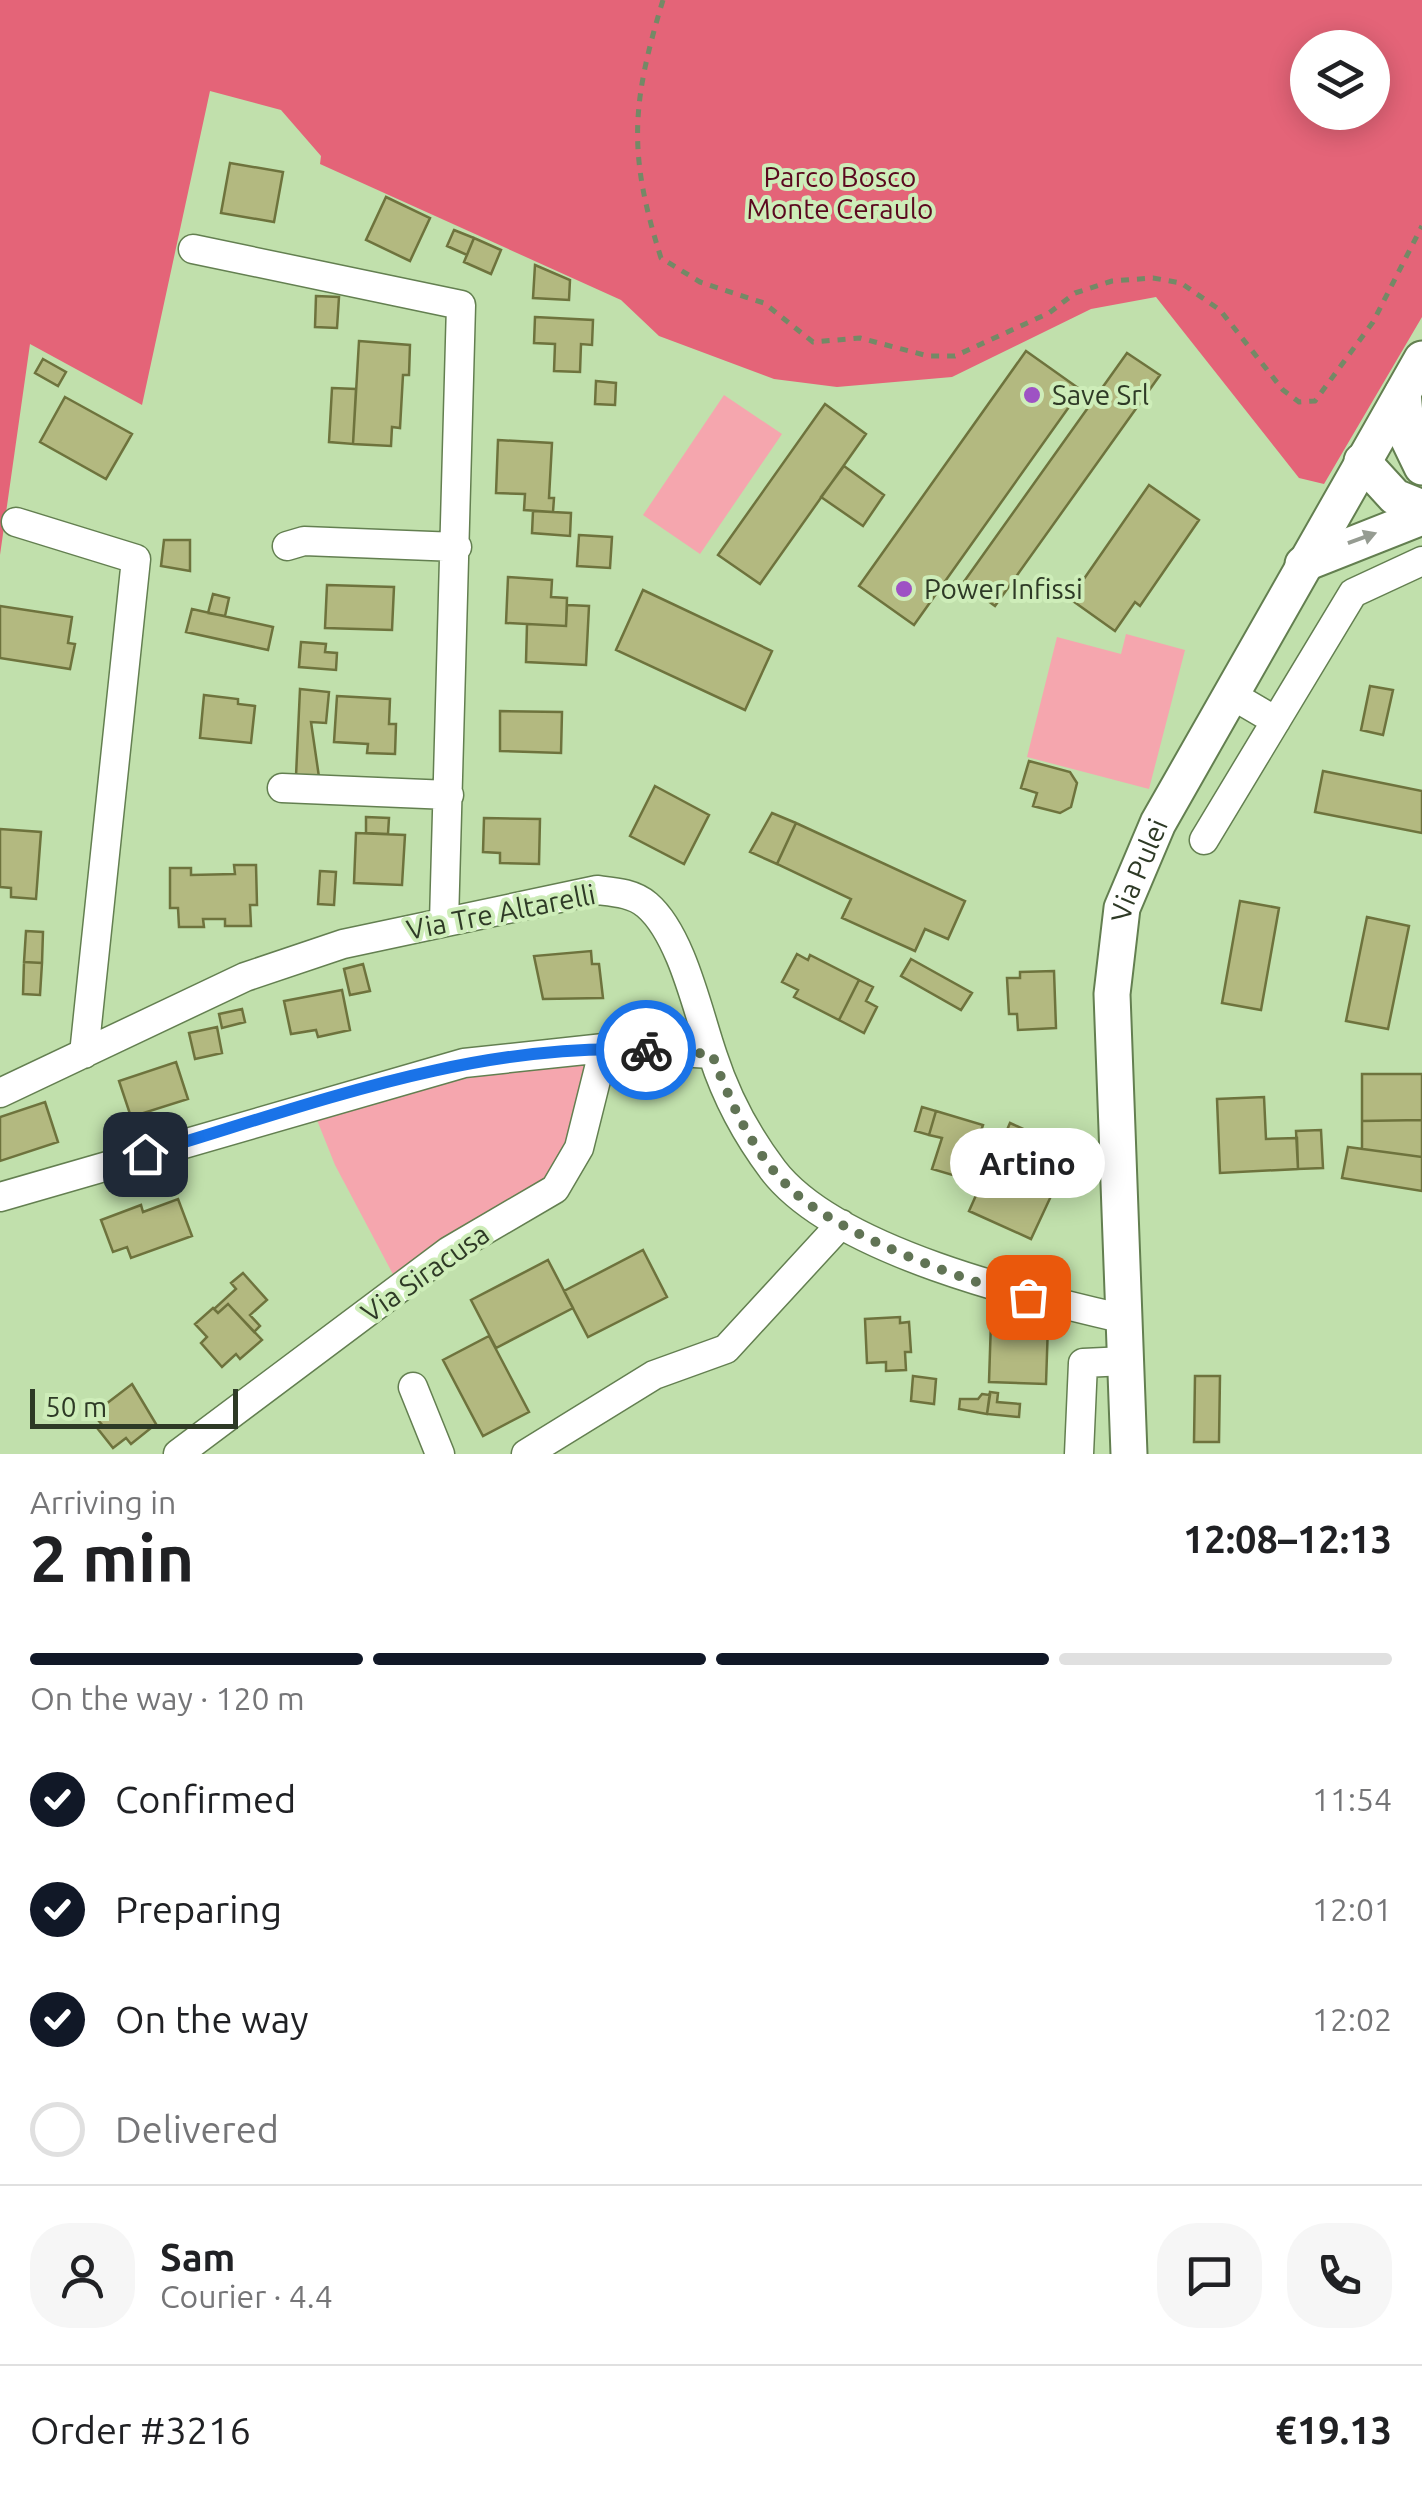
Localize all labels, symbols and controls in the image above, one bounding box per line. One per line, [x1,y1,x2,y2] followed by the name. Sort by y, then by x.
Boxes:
[1290,30,1390,130] map controls
[1290,30,1390,130] button: layers
[747,161,933,224] park label: Parco Bosco Monte Ceraulo
[1052,379,1149,410] place label: Save Srl
[1021,384,1043,406] marker: Save Srl
[1347,530,1377,545] one-way arrow
[924,573,1083,604] place label: Power Infissi
[893,578,915,600] marker: Power Infissi
[1105,814,1173,923] street label: Via Pulei
[404,878,598,945] street label: Via Tre Altarelli
[596,1000,696,1100] courier
[619,1023,674,1078] icon: bike
[103,1112,188,1197] pin
[118,1127,173,1182] icon: home
[950,1127,1106,1197] callout: Artino
[979,1145,1076,1181] text: Artino
[355,1217,494,1328] street label: Via Siracusa
[986,1255,1071,1340] pin
[1001,1270,1056,1325] icon: bag
[30,1384,238,1428] scale bar
[45,1391,107,1422] text: 50 m
[30,1484,176,1520] text: Arriving in
[1183,1518,1392,1560] text: 12:08–12:13
[30,1521,194,1594] text: 2 min
[30,1680,305,1716] text: On the way · 120 m
[30,1772,85,1827] icon: check
[115,1778,296,1820] text: Confirmed
[1312,1781,1392,1817] text: 11:54
[30,1882,85,1937] icon: check
[115,1888,282,1930] text: Preparing
[1312,1891,1392,1927] text: 12:01
[30,1992,85,2047] icon: check
[115,1998,308,2040] text: On the way
[1312,2001,1392,2037] text: 12:02
[115,2108,279,2150] text: Delivered
[30,2223,135,2328] button: person
[1157,2223,1262,2328] button: chat
[1287,2223,1392,2328] button: phone
[160,2236,235,2278] text: Sam
[160,2278,333,2314] text: Courier · 4.4
[30,2409,251,2451] text: Order #3216
[1275,2409,1392,2451] text: €19.13

